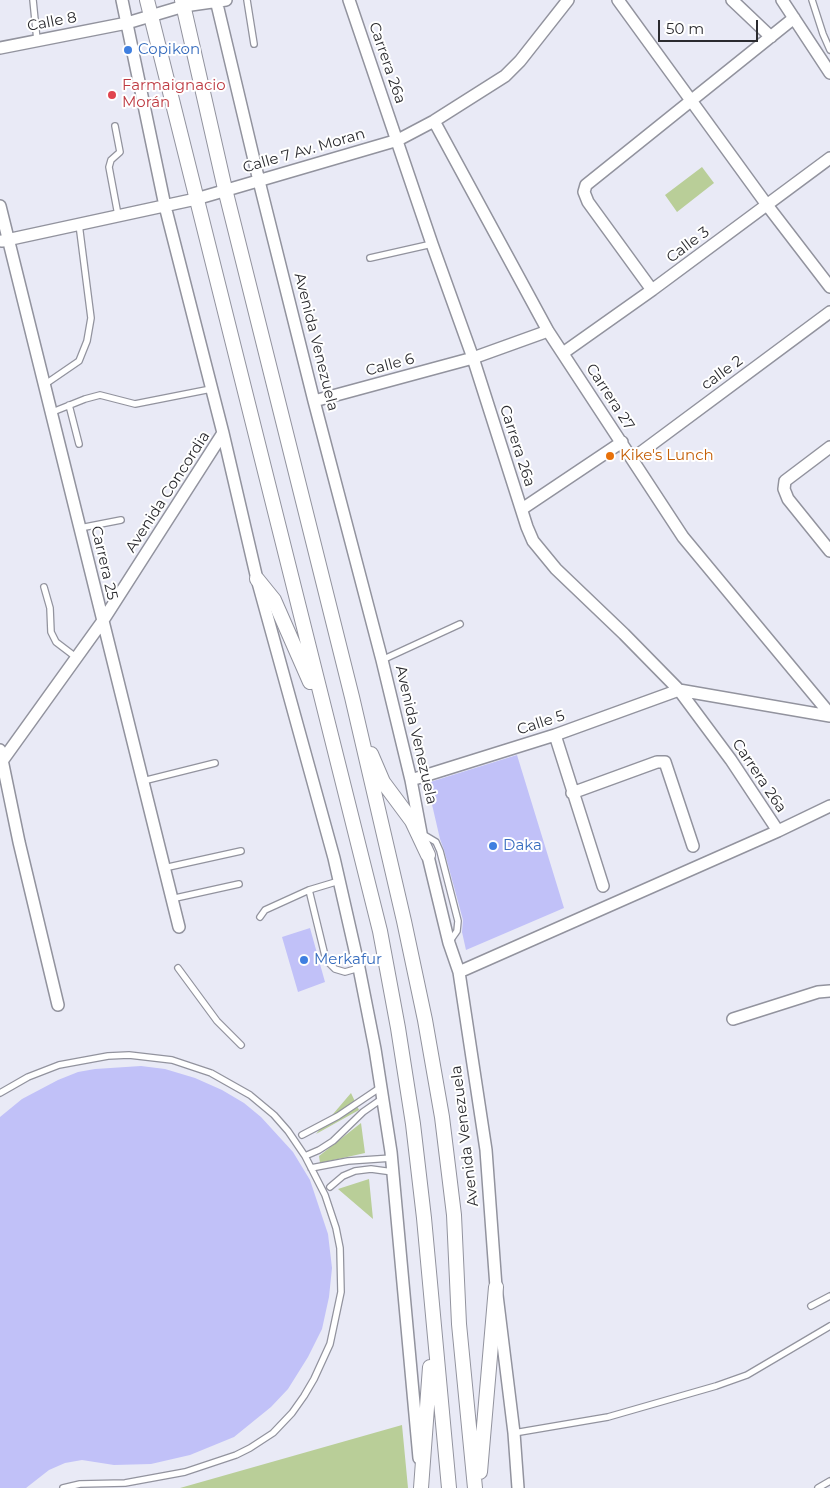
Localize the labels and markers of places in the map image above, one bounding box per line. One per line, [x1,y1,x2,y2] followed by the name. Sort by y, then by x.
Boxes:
[138,41,200,59] place label: Copikon
[122,44,134,56] marker: Copikon
[122,77,226,112] place label: Farmaignacio Morán
[106,89,118,101] marker: Farmaignacio Morán
[620,447,714,465] place label: Kike's Lunch
[604,450,616,462] marker: Kike's Lunch
[503,837,542,855] place label: Daka
[487,840,499,852] marker: Daka
[314,951,382,969] place label: Merkafur
[298,954,310,966] marker: Merkafur

